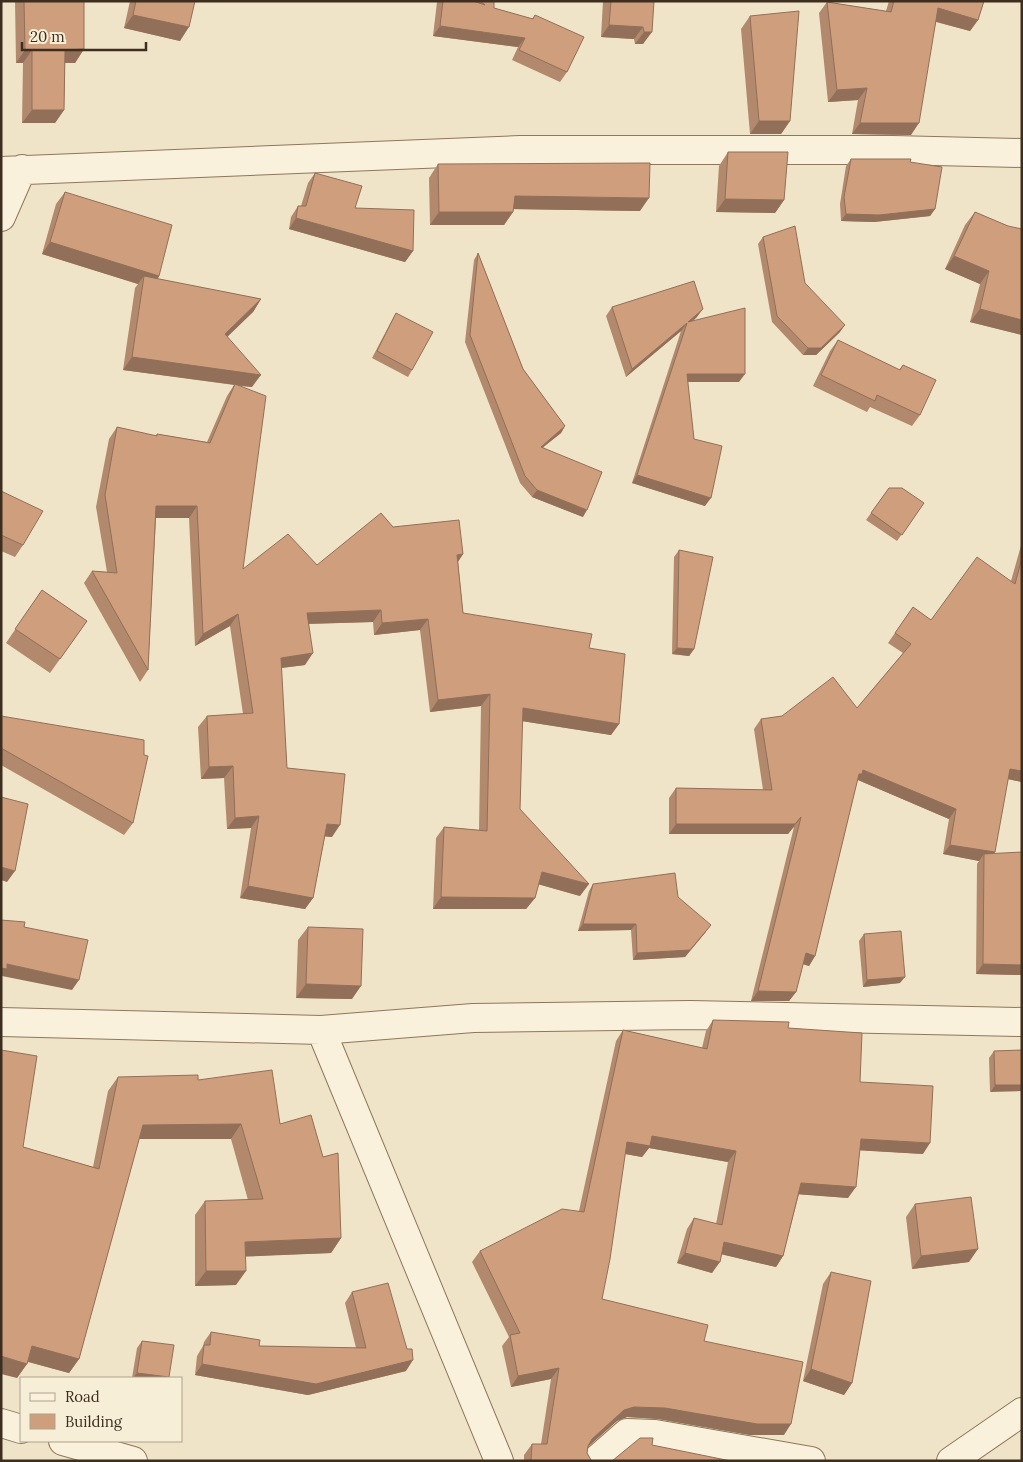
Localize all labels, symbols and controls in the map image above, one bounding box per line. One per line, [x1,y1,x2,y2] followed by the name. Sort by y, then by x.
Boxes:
[22,20,146,52] scale bar
[30,27,65,46] text: 20 m
[20,1377,182,1442] legend
[65,1387,100,1406] text: Road
[65,1412,123,1431] text: Building

